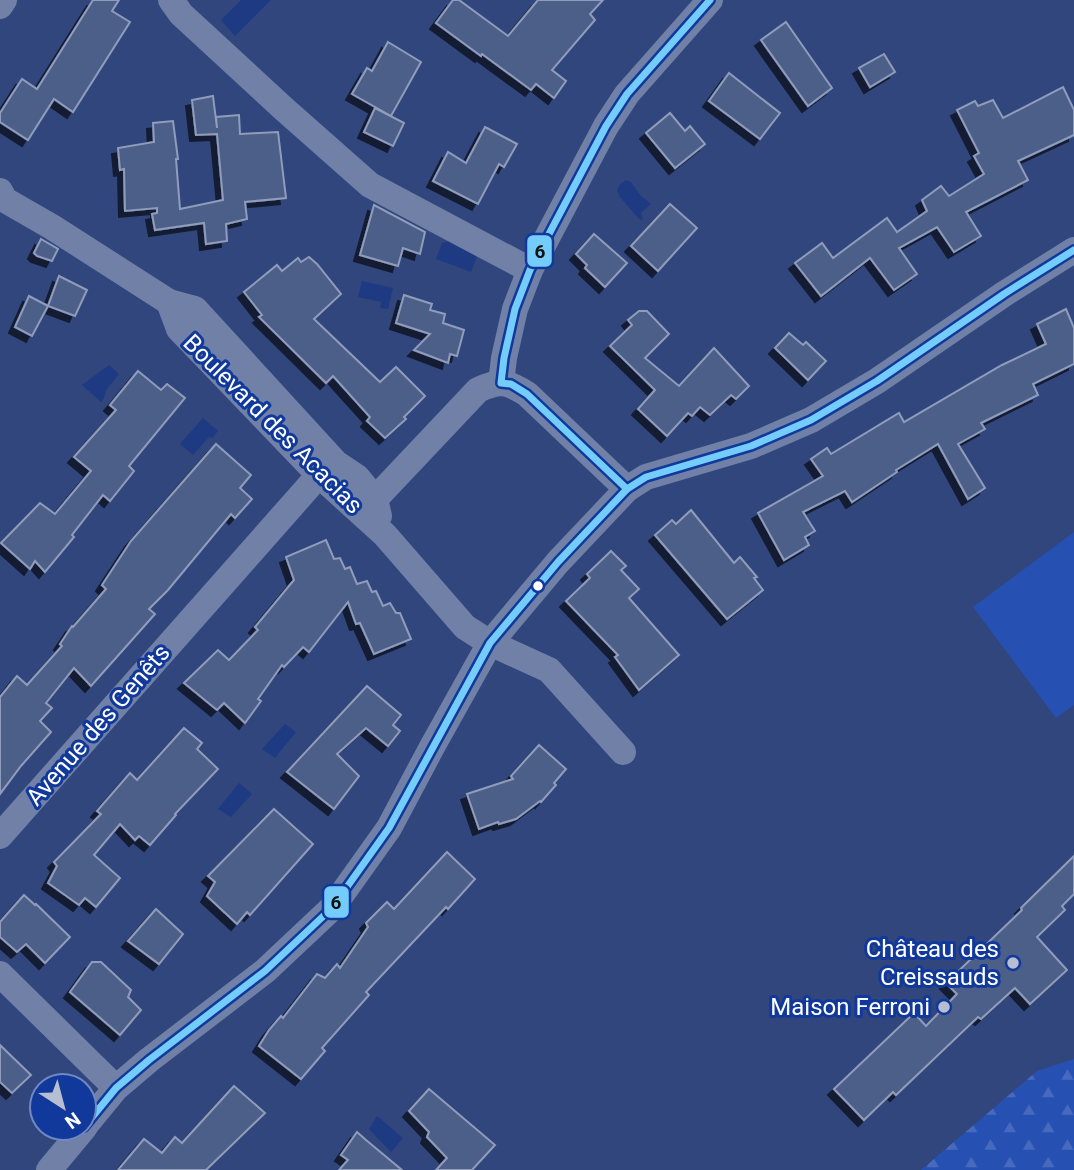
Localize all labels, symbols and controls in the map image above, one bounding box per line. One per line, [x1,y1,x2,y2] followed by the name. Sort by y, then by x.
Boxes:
[526,234,553,268] line badge: 6
[535,240,546,263] text: 6
[178,329,368,519] street label: Boulevard des Acacias
[531,579,545,593] unlabelled marker
[20,639,176,811] street label: Avenue des Genêts
[323,885,350,919] line badge: 6
[331,891,342,914] text: 6
[866,935,999,991] place label: Château des Creissauds
[1005,955,1021,971] marker: Château des Creissauds
[770,993,930,1021] place label: Maison Ferroni
[936,999,952,1015] marker: Maison Ferroni
[28,1072,98,1142] north arrow
[61,1107,85,1134] text: N

